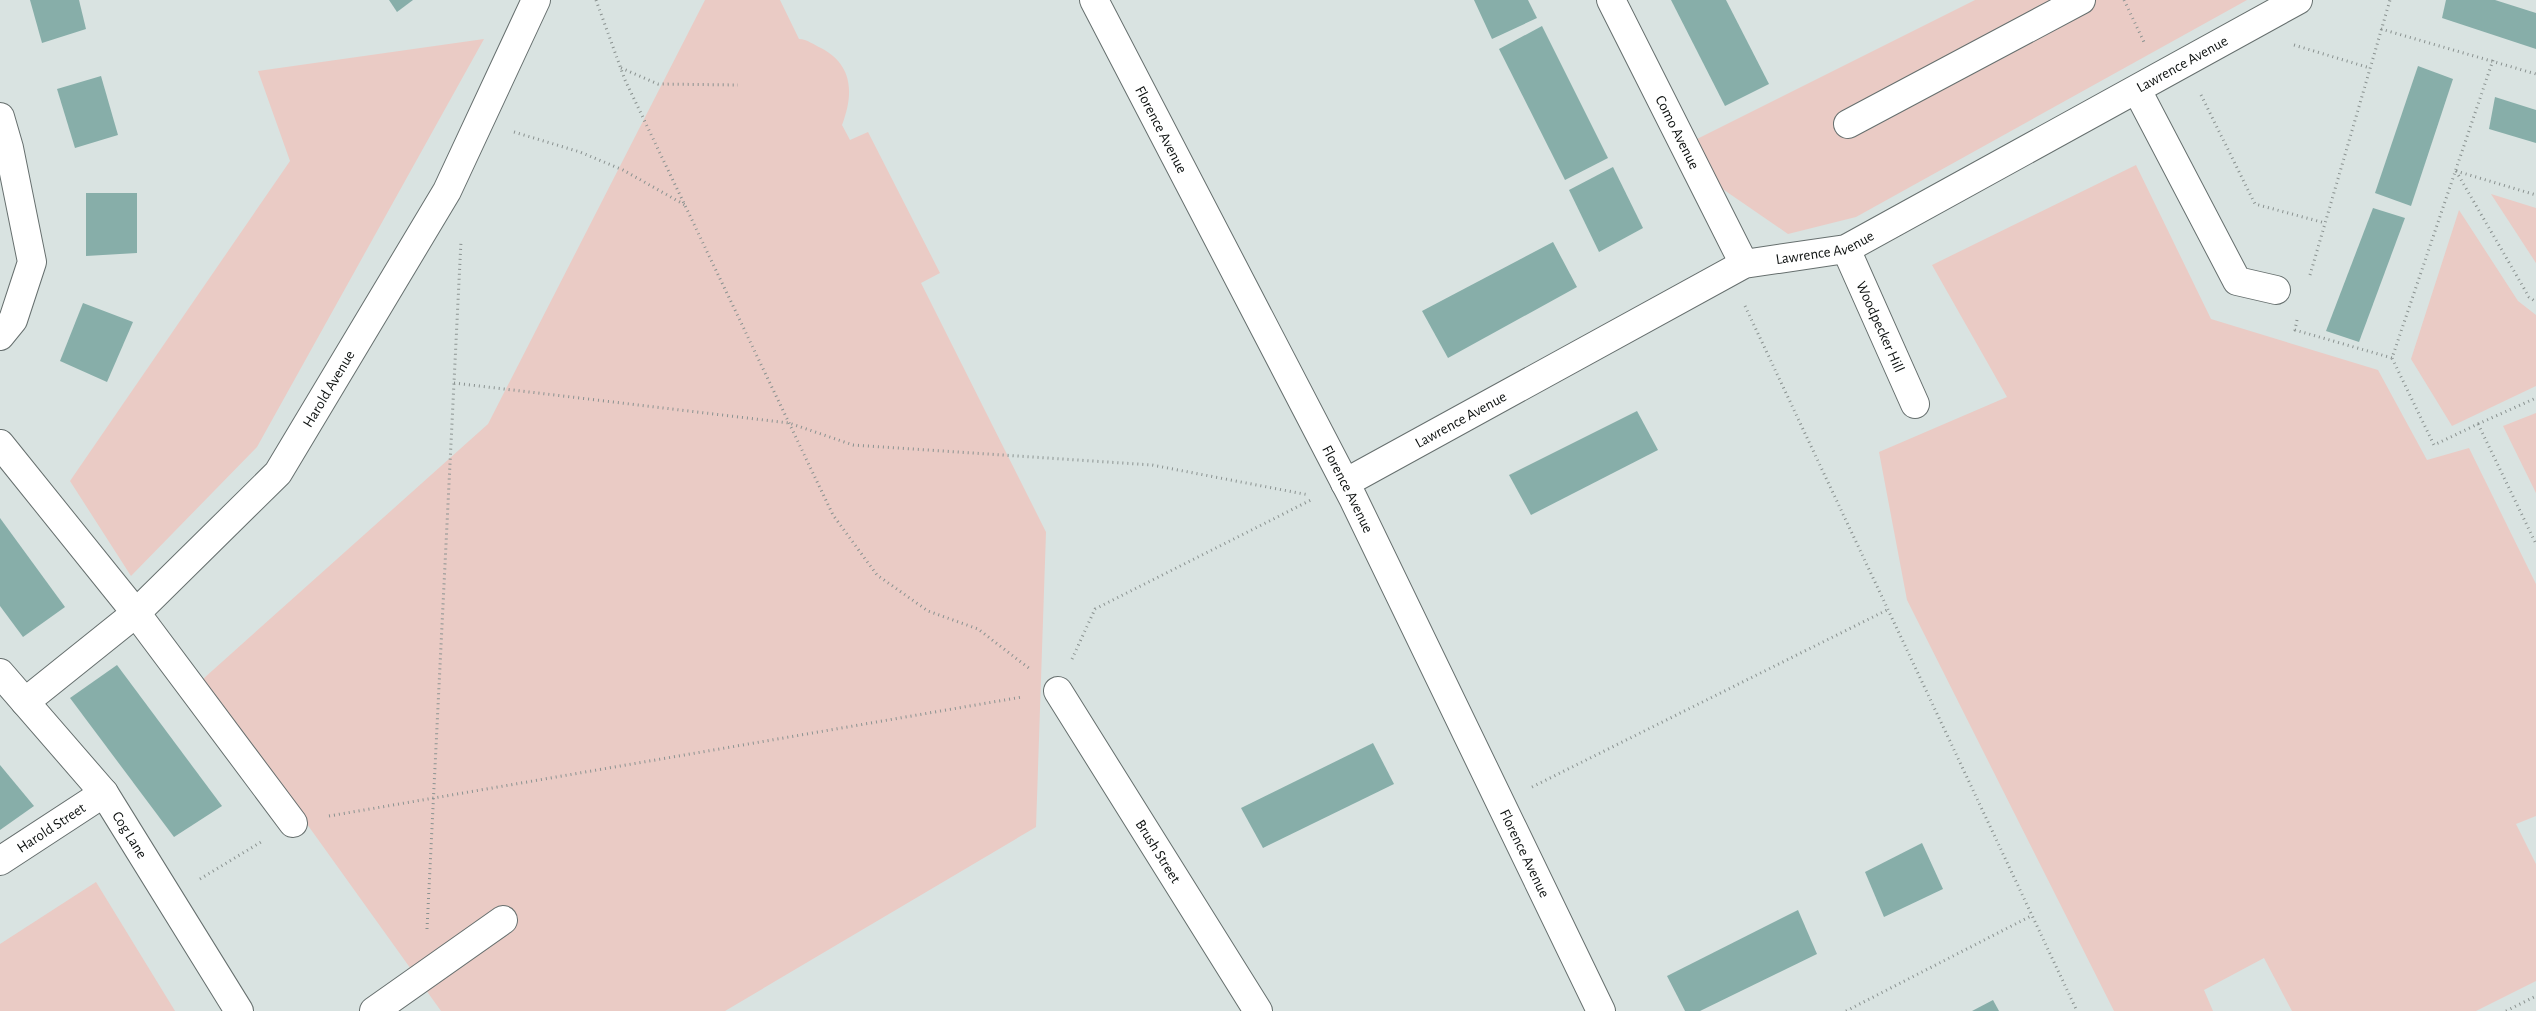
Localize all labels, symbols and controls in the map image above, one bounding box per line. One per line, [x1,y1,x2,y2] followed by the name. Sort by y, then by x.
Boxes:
[2134,33,2231,95] street label: Lawrence Avenue
[1132,84,1190,176] street label: Florence Avenue
[1652,93,1702,172] street label: Como Avenue
[1775,228,1877,267] street label: Lawrence Avenue
[1853,279,1907,375] street label: Woodpecker Hill
[300,348,358,430] street label: Harold Avenue
[1413,389,1509,451] street label: Lawrence Avenue
[1319,443,1376,535] street label: Florence Avenue
[14,800,88,856] street label: Harold Street
[1497,807,1552,900] street label: Florence Avenue
[109,809,150,861] street label: Cog Lane
[1132,817,1183,886] street label: Brush Street

